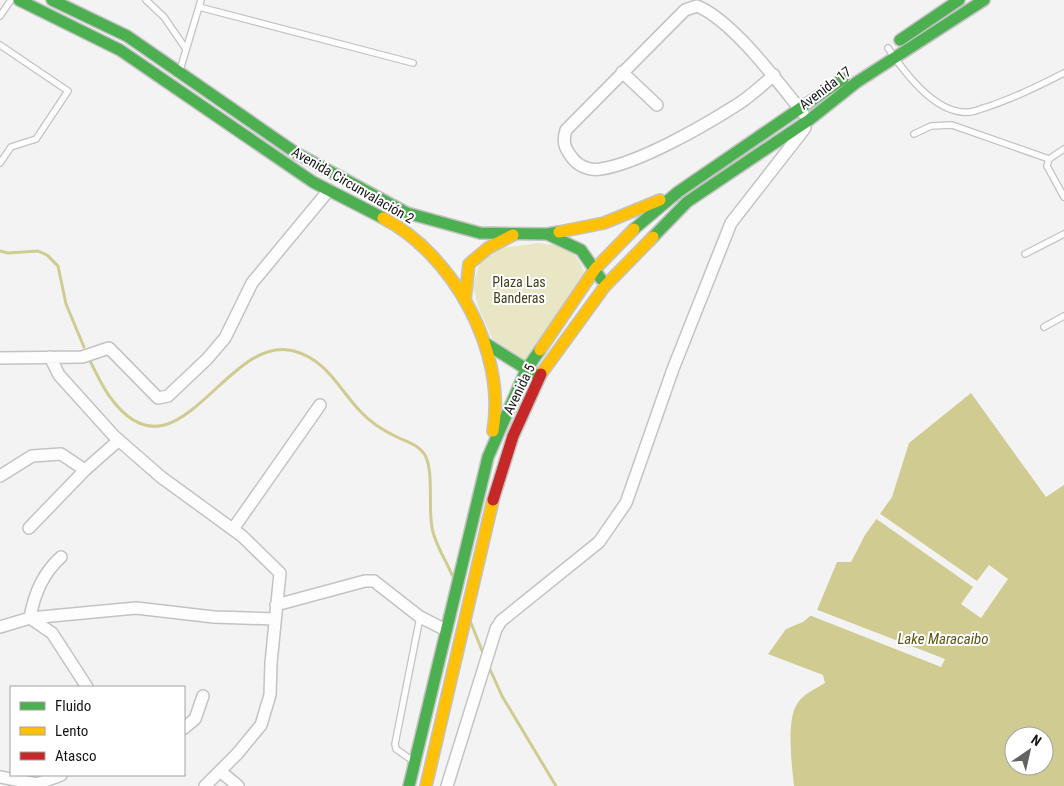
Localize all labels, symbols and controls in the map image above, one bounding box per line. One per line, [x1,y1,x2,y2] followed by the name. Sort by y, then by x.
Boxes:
[796,63,854,113] street label: Avenida 17
[289,143,417,227] street label: Avenida Circunvalación 2
[492,274,546,306] park label: Plaza Las Banderas
[500,361,538,417] street label: Avenida 5
[897,630,989,648] water label: Lake Maracaibo
[10,686,185,776] legend
[55,697,91,715] text: Fluido
[55,722,88,740] text: Lento
[1004,726,1054,776] north arrow
[1028,731,1044,749] text: N
[55,747,96,765] text: Atasco

